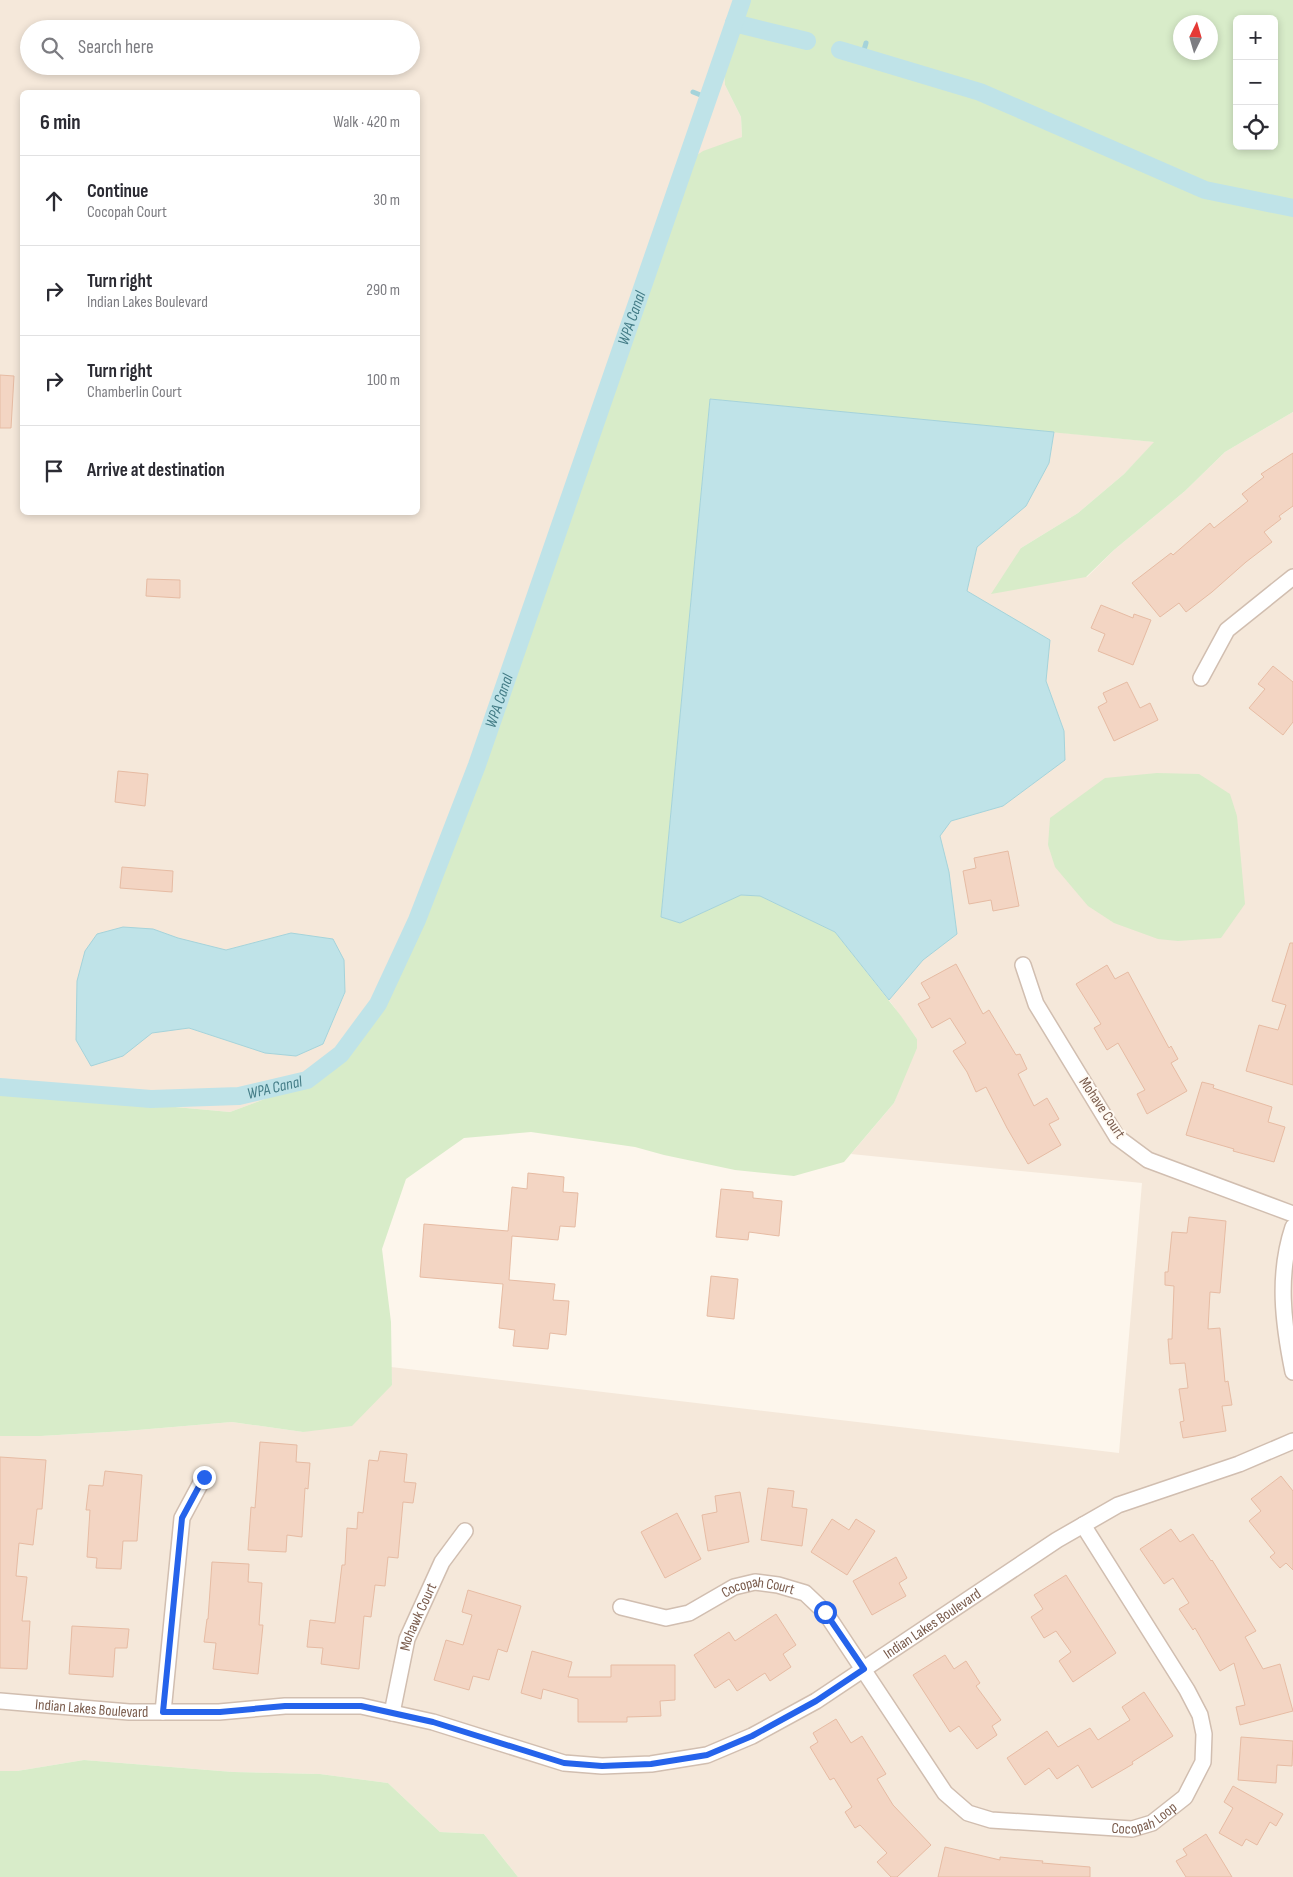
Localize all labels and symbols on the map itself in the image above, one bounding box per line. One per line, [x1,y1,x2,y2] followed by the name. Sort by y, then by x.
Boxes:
[1173,15,1218,60] north arrow
[614,288,650,348] water label: WPA Canal
[481,670,518,730] water label: WPA Canal
[245,1072,305,1103] water label: WPA Canal
[1075,1074,1130,1143] street label: Mohave Court
[193,1466,216,1489] route end
[718,1572,797,1602] street label: Cocopah Court
[395,1579,441,1652] street label: Mohawk Court
[880,1584,984,1663] street label: Indian Lakes Boulevard
[814,1601,837,1624] route start
[34,1695,148,1722] street label: Indian Lakes Boulevard
[1111,1798,1181,1838] street label: Cocopah Loop

